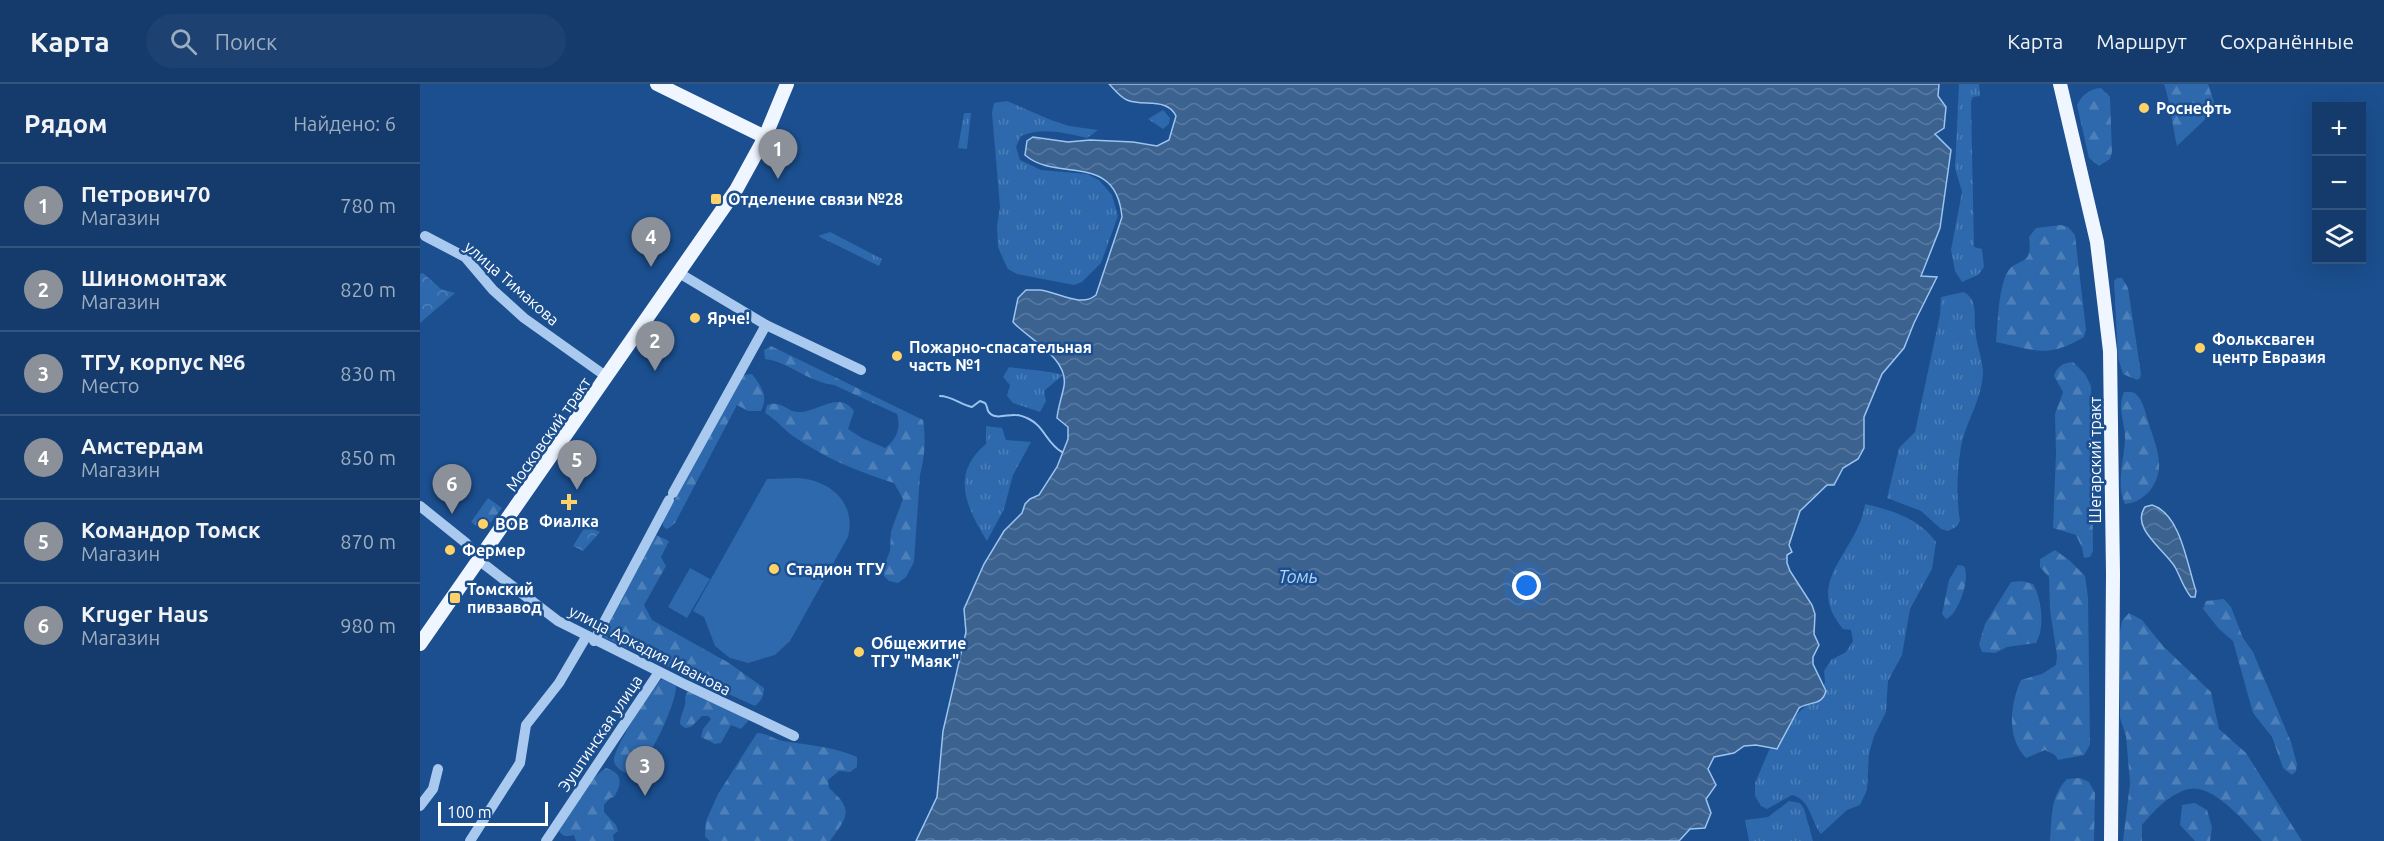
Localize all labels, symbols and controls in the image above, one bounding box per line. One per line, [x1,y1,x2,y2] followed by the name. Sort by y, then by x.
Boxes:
[146,14,566,68] search box
[167,25,200,58] icon: search
[30,26,110,57] text: Карта
[215,29,277,54] text: Поиск
[2007,29,2063,53] text: Карта
[2096,29,2187,53] text: Маршрут
[2220,29,2354,53] text: Сохранённые
[2156,99,2232,117] place label: Роснефть
[2137,101,2151,115] marker: Роснефть
[2312,102,2366,264] map controls
[2312,102,2366,156] button: +
[24,109,108,138] text: Рядом
[293,112,396,135] text: Найдено: 6
[758,130,798,179] pin: 1
[2312,156,2366,210] button: −
[81,181,211,206] text: Петрович70
[728,190,903,208] place label: Отделение связи №28
[709,192,723,206] marker: Отделение связи №28
[38,194,49,217] text: 1
[340,194,396,217] text: 780 m
[81,206,160,229] text: Магазин
[2312,210,2366,264] button: layers
[632,218,670,267] pin: 4
[461,237,563,329] street label: улица Тимакова
[81,265,227,290] text: Шиномонтаж
[38,278,49,301] text: 2
[340,278,396,301] text: 820 m
[81,290,160,313] text: Магазин
[707,309,750,327] place label: Ярче!
[688,311,702,325] marker: Ярче!
[636,322,674,371] pin: 2
[2212,330,2326,366] place label: Фольксваген центр Евразия
[909,338,1092,374] place label: Пожарно-спасательная часть №1
[2193,341,2207,355] marker: Фольксваген центр Евразия
[81,349,245,374] text: ТГУ, корпус №6
[890,349,904,363] marker: Пожарно-спасательная часть №1
[38,362,49,385] text: 3
[340,362,396,385] text: 830 m
[502,373,594,495] street label: Московский тракт
[81,374,140,397] text: Место
[2086,397,2104,523] street label: Шегарский тракт
[81,433,204,458] text: Амстердам
[558,440,596,490] pin: 5
[38,446,49,469] text: 4
[340,446,396,469] text: 850 m
[81,458,160,481] text: Магазин
[432,464,471,514] pin: 6
[562,495,576,509] marker: Фиалка
[539,512,599,530] place label: Фиалка
[495,515,529,533] place label: ВОВ
[81,517,261,542] text: Командор Томск
[476,517,490,531] marker: ВОВ
[38,530,49,553] text: 5
[340,530,396,553] text: 870 m
[462,541,526,559] place label: Фермер
[81,542,160,565] text: Магазин
[443,543,457,557] marker: Фермер
[786,560,885,578] place label: Стадион ТГУ
[767,562,781,576] marker: Стадион ТГУ
[1278,566,1318,586] water label: Томь
[1512,571,1541,600] your location
[467,580,542,616] place label: Томский пивзавод
[448,591,462,605] marker: Томский пивзавод
[81,601,209,626] text: Kruger Haus
[566,601,734,699] street label: улица Аркадия Иванова
[38,614,49,637] text: 6
[340,614,396,637] text: 980 m
[81,626,160,649] text: Магазин
[871,634,966,670] place label: Общежитие ТГУ "Маяк"
[852,645,866,659] marker: Общежитие ТГУ "Маяк"
[554,671,646,795] street label: Эуштинская улица
[626,746,664,796] pin: 3
[438,799,548,826] scale bar
[447,803,492,821] text: 100 m

